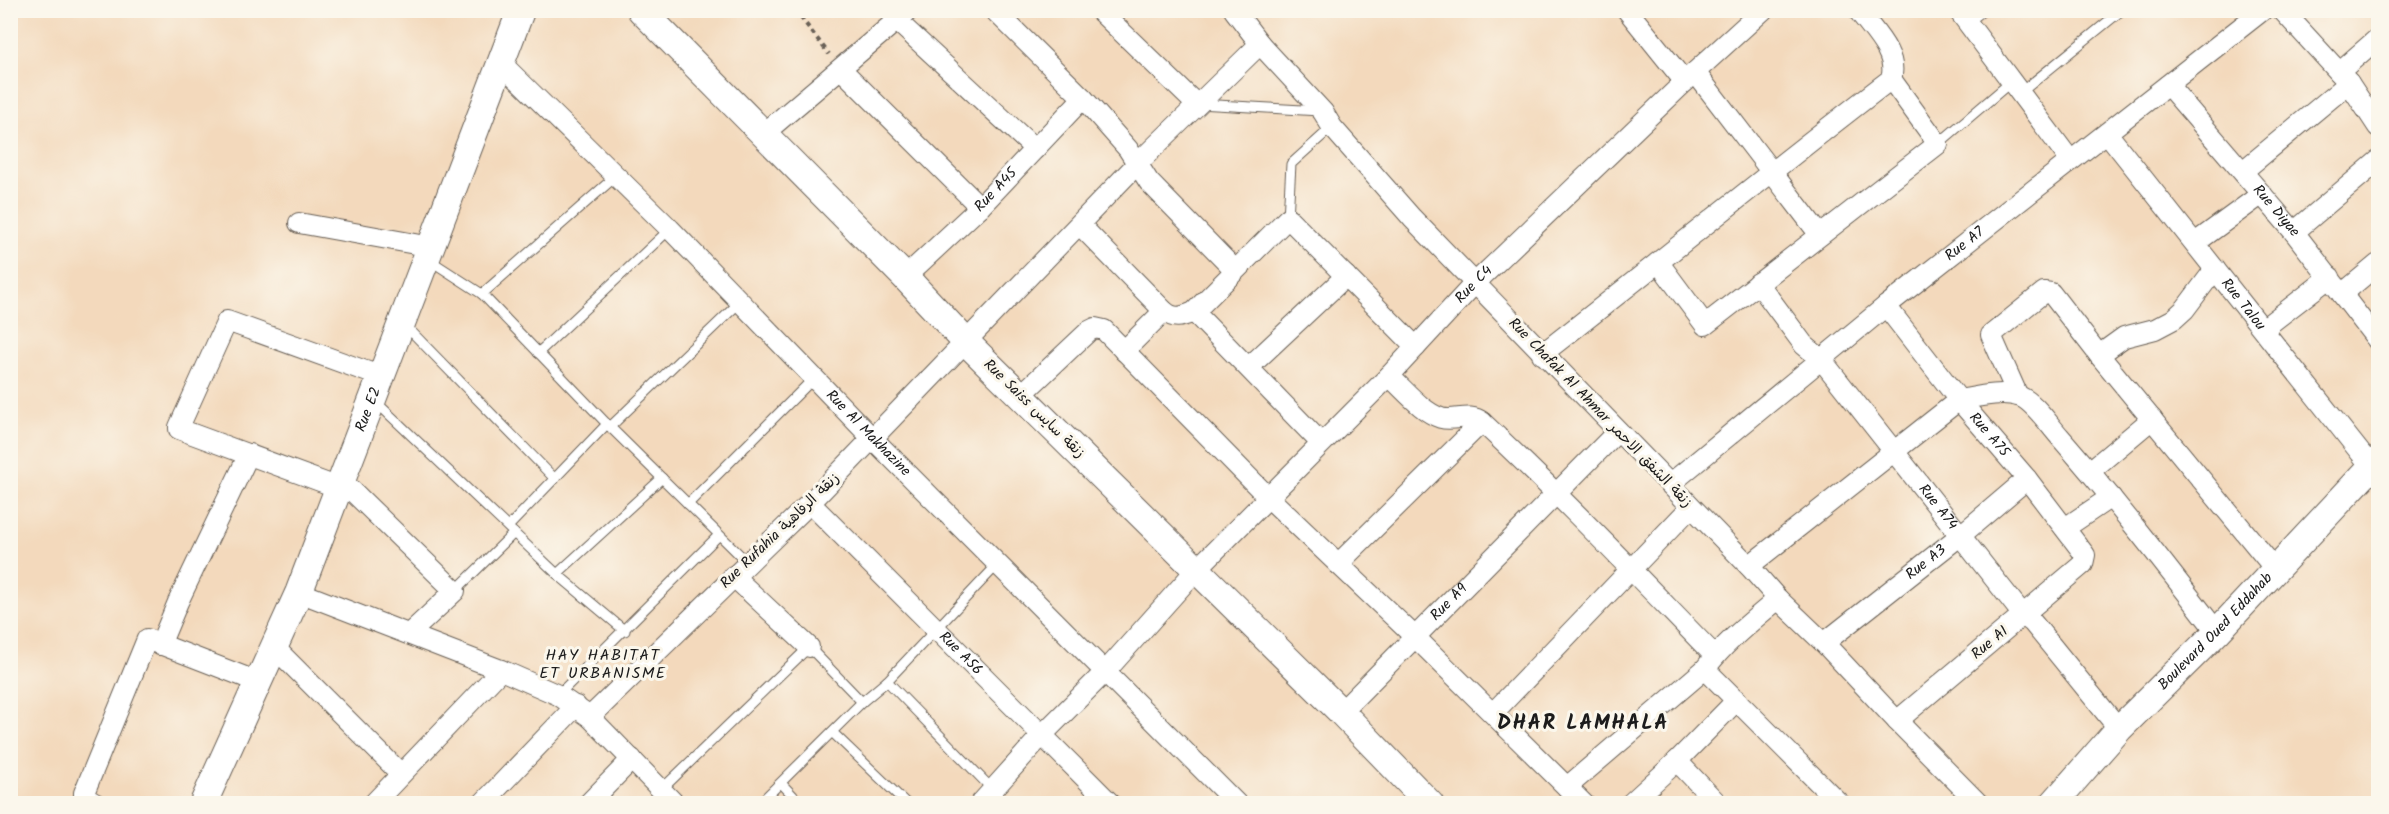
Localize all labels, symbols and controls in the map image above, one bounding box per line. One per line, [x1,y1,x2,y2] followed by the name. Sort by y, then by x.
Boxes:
[969,161,1024,218] street label: Rue A45
[2246,179,2306,243] street label: Rue Diyae
[1940,220,1991,267] street label: Rue A7
[1449,260,1499,309] street label: Rue C4
[2214,273,2272,336] street label: Rue Talou
[1502,312,1698,514] street label: Rue Chafak Al Ahmar زنقة الشفق الاحمر
[977,354,1091,464] street label: Rue Saiss زنقة سايس
[349,384,388,435] street label: Rue E2
[820,384,916,483] street label: Rue Al Makhazine
[1963,407,2016,463] street label: Rue A75
[715,467,845,595] street label: Rue Rufahia زنقة الرفاهية
[1912,479,1964,535] street label: Rue A74
[1900,538,1952,586] street label: Rue A3
[2152,567,2279,696] street label: Boulevard Oued Eddahab
[1425,577,1474,627] street label: Rue A9
[1966,620,2014,666] street label: Rue A1
[933,626,988,681] street label: Rue A56
[539,643,667,686] district label: HAY HABITAT ET URBANISME
[1497,707,1669,740] district label: DHAR LAMHALA

